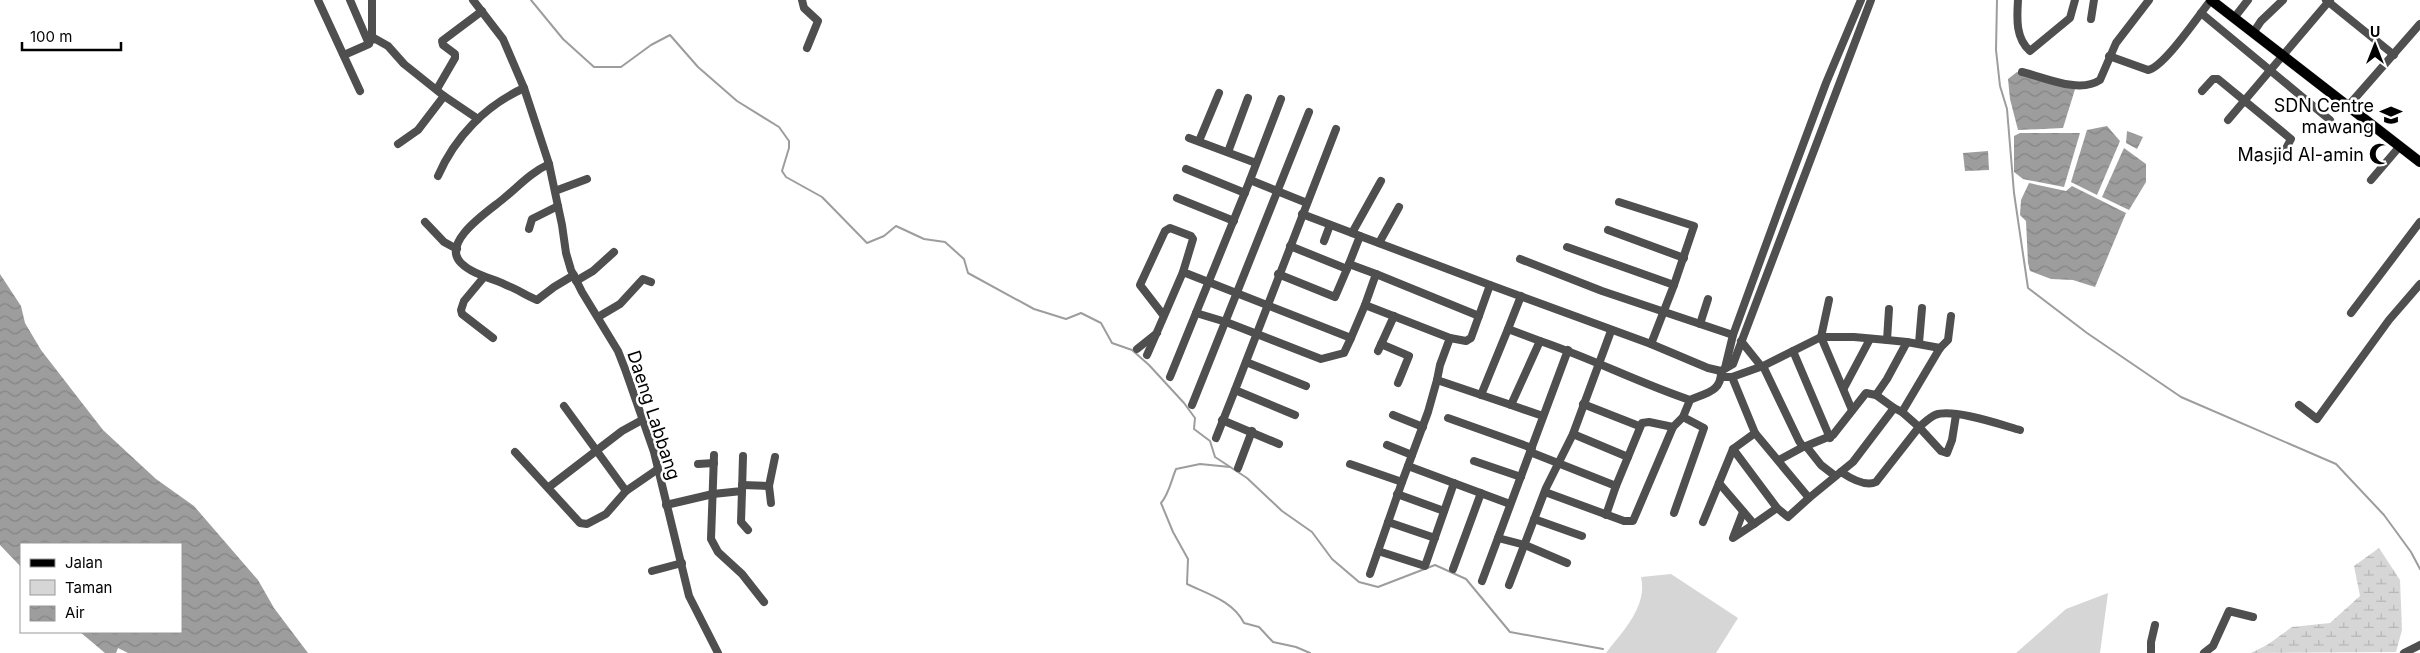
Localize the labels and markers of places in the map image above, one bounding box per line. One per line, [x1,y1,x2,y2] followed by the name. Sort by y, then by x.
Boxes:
[2274,95,2374,137] place label: SDN Centre mawang
[2378,102,2404,128] school or university icon: SDN Centre mawang
[2367,141,2393,167] mosque icon: Masjid Al-amin
[2237,144,2364,165] place label: Masjid Al-amin

